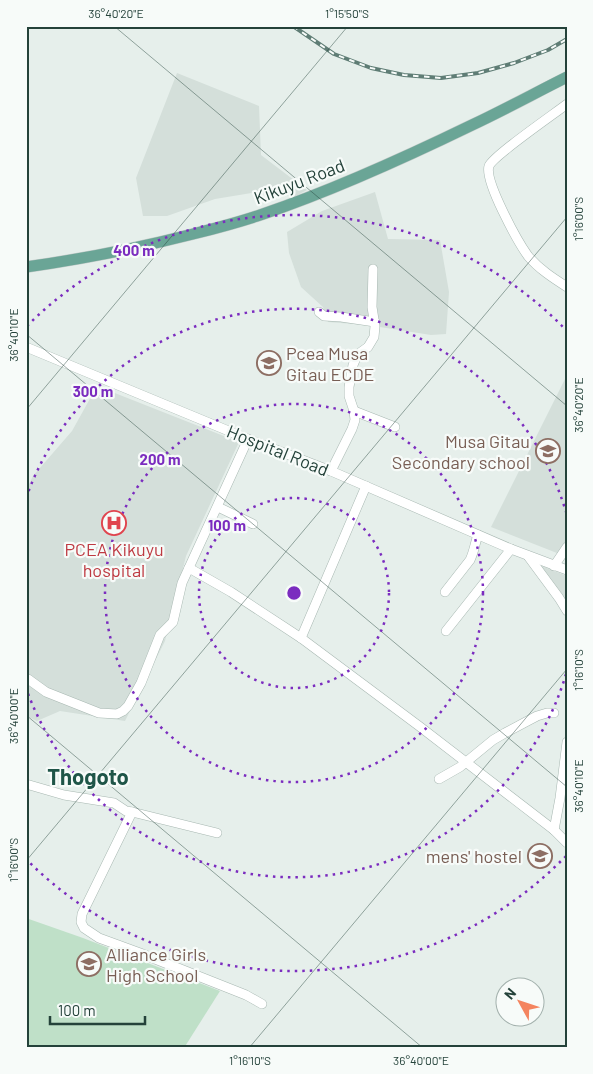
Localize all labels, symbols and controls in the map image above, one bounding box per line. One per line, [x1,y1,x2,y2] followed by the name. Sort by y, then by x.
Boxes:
[88,6,144,20] text: 36°40'20"E
[325,6,369,20] text: 1°15'50"S
[250,154,348,208] street label: Kikuyu Road
[571,197,585,241] text: 1°16'00"S
[113,241,155,259] text: 400 m
[6,308,20,362] text: 36°40'10"E
[286,342,374,385] place label: Pcea Musa Gitau ECDE
[256,350,282,376] school or university icon: Pcea Musa Gitau ECDE
[571,377,585,433] text: 36°40'20"E
[73,382,113,400] text: 300 m
[224,420,332,480] street label: Hospital Road
[392,430,530,473] place label: Musa Gitau Secondary school
[535,438,561,464] school or university icon: Musa Gitau Secondary school
[139,450,181,468] text: 200 m
[101,510,127,536] hospital icon: PCEA Kikuyu hospital
[208,516,246,534] text: 100 m
[64,538,164,581] place label: PCEA Kikuyu hospital
[285,584,303,602] centre of rings
[571,649,585,691] text: 1°16'10"S
[6,688,20,744] text: 36°40'00"E
[571,759,585,813] text: 36°40'10"E
[47,763,129,789] district label: Thogoto
[6,838,20,882] text: 1°16'00"S
[527,843,553,869] school or university icon: mens' hostel
[426,845,522,867] place label: mens' hostel
[106,943,206,986] place label: Alliance Girls High School
[76,951,102,977] school or university icon: Alliance Girls High School
[496,976,546,1026] north arrow
[500,984,519,1002] text: N
[50,994,145,1026] scale bar
[58,1001,96,1019] text: 100 m
[229,1053,271,1067] text: 1°16'10"S
[393,1053,449,1067] text: 36°40'00"E

